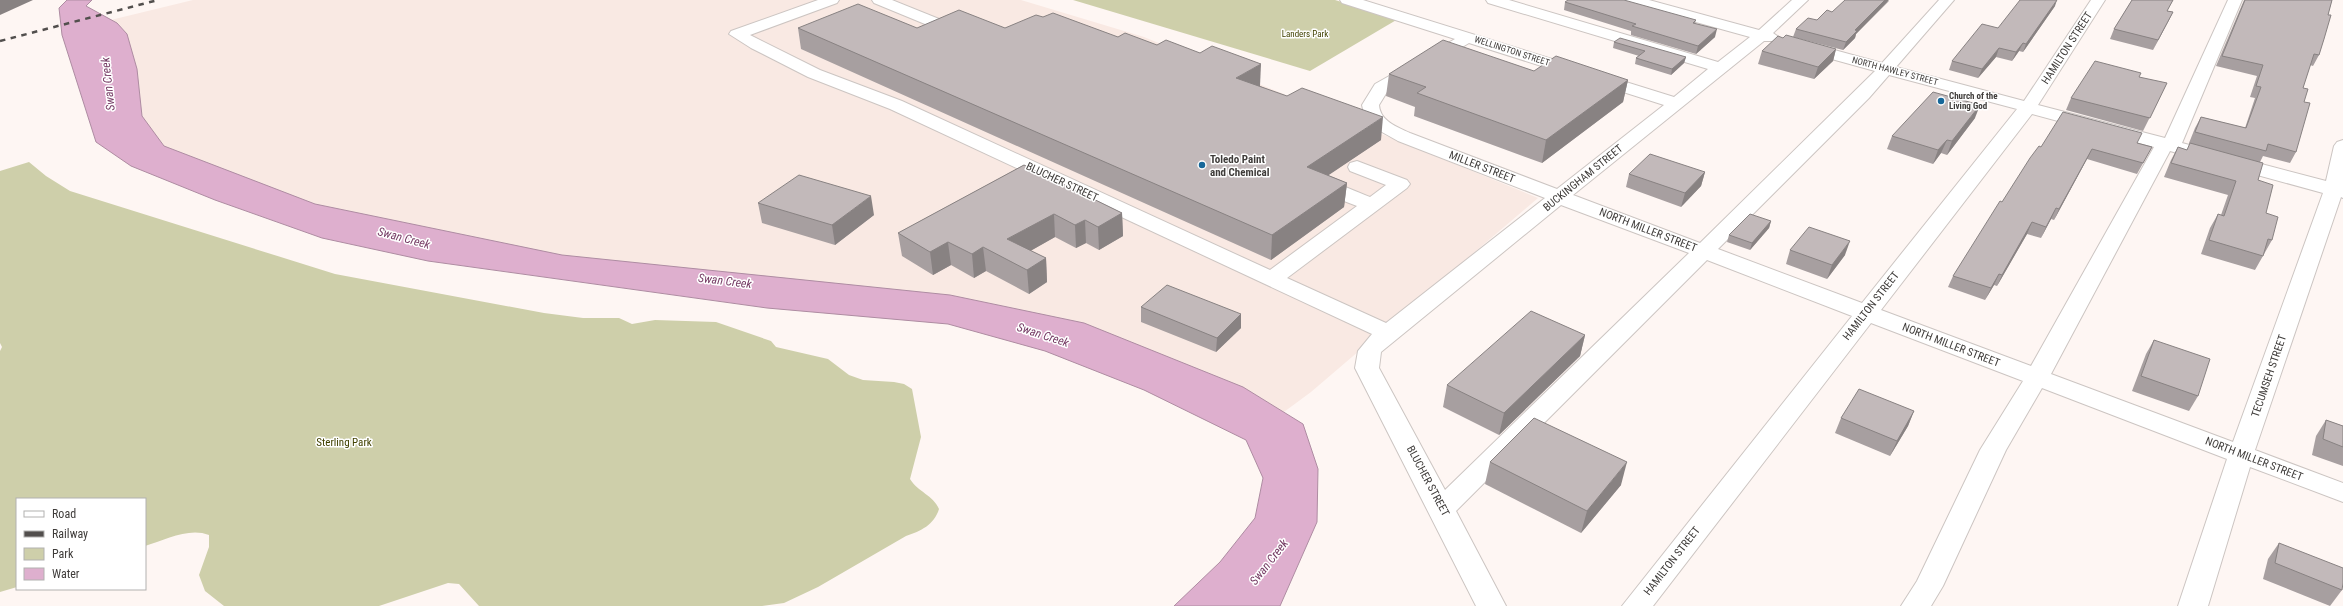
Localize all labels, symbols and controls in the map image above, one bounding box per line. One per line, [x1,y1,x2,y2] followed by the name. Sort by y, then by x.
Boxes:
[2039,9,2095,87] street label: HAMILTON STREET
[1282,29,1328,39] park label: Landers Park
[1473,34,1551,68] street label: WELLINGTON STREET
[1851,55,1939,87] street label: NORTH HAWLEY STREET
[98,56,118,111] water label: Swan Creek
[1949,91,1998,111] place label: Church of the Living God
[1936,96,1946,106] marker: Church of the Living God
[1541,142,1626,214] street label: BUCKINGHAM STREET
[1447,148,1517,186] street label: MILLER STREET
[1210,153,1270,179] place label: Toledo Paint and Chemical
[1024,160,1100,204] street label: BLUCHER STREET
[1197,160,1207,170] marker: Toledo Paint and Chemical
[1597,205,1699,255] street label: NORTH MILLER STREET
[376,224,432,252] water label: Swan Creek
[1840,269,1902,343] street label: HAMILTON STREET
[697,271,753,291] water label: Swan Creek
[1015,320,1071,350] water label: Swan Creek
[1900,320,2002,370] street label: NORTH MILLER STREET
[2249,333,2289,419] street label: TECUMSEH STREET
[2203,434,2305,484] street label: NORTH MILLER STREET
[316,436,372,449] park label: Sterling Park
[1404,443,1452,519] street label: BLUCHER STREET
[16,498,146,590] legend
[52,507,76,521] text: Road
[1641,524,1703,598] street label: HAMILTON STREET
[52,527,88,541] text: Railway
[1247,536,1292,587] water label: Swan Creek
[52,547,74,561] text: Park
[52,567,80,581] text: Water

